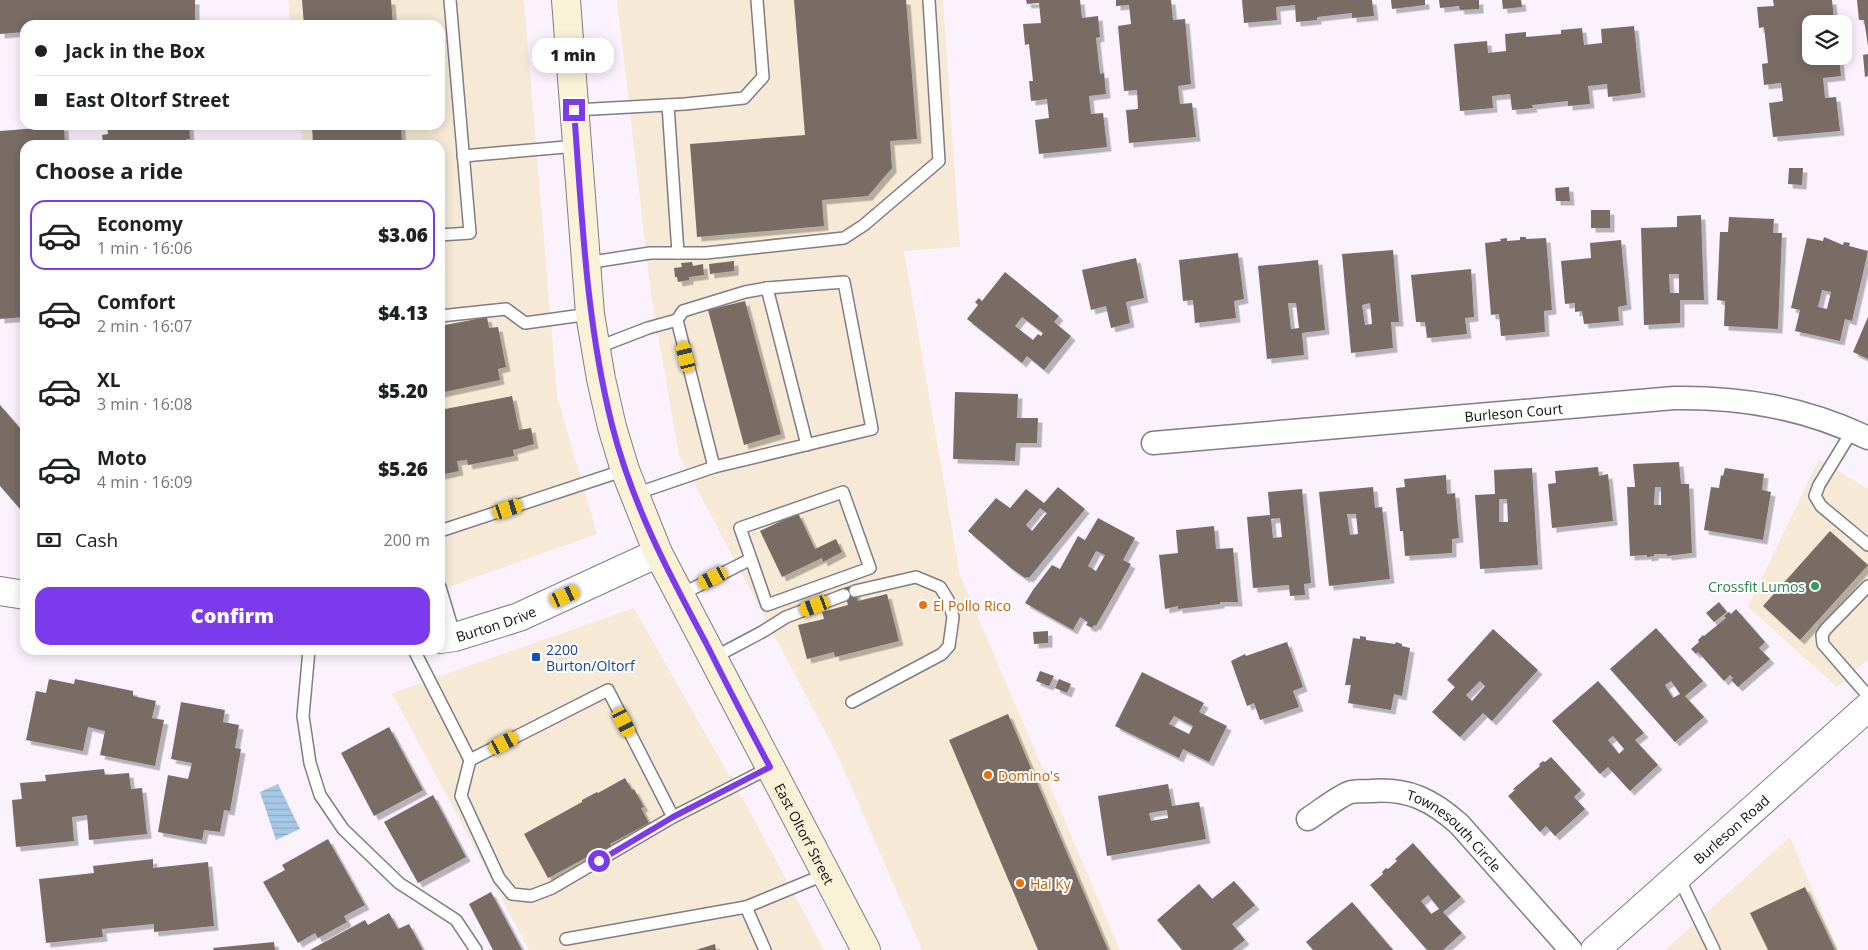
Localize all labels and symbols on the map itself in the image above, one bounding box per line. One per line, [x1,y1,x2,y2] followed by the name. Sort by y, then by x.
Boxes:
[533,38,615,72] callout: 1 min
[563,99,585,121] route end
[675,341,696,373] car
[1464,398,1564,426] street label: Burleson Court
[491,497,524,521] car
[696,565,729,591] car
[1708,577,1805,596] place label: Crossfit Lumos
[1809,580,1821,592] marker: Crossfit Lumos
[548,583,581,609] car
[798,594,831,618] car
[933,596,1011,615] place label: El Pollo Rico
[917,599,929,611] marker: El Pollo Rico
[453,601,539,646] street label: Burton Drive
[546,640,636,675] place label: 2200 Burton/Oltorf
[530,651,542,663] marker: 2200 Burton/Oltorf
[610,705,637,739] car
[487,730,520,756] car
[998,766,1060,785] place label: Domino's
[982,769,994,781] marker: Domino's
[771,779,839,888] street label: East Oltorf Street
[1405,784,1506,875] street label: Townesouth Circle
[1689,790,1773,868] street label: Burleson Road
[588,850,610,872] route start
[1030,874,1072,893] place label: Hai Ky
[1014,877,1026,889] marker: Hai Ky

